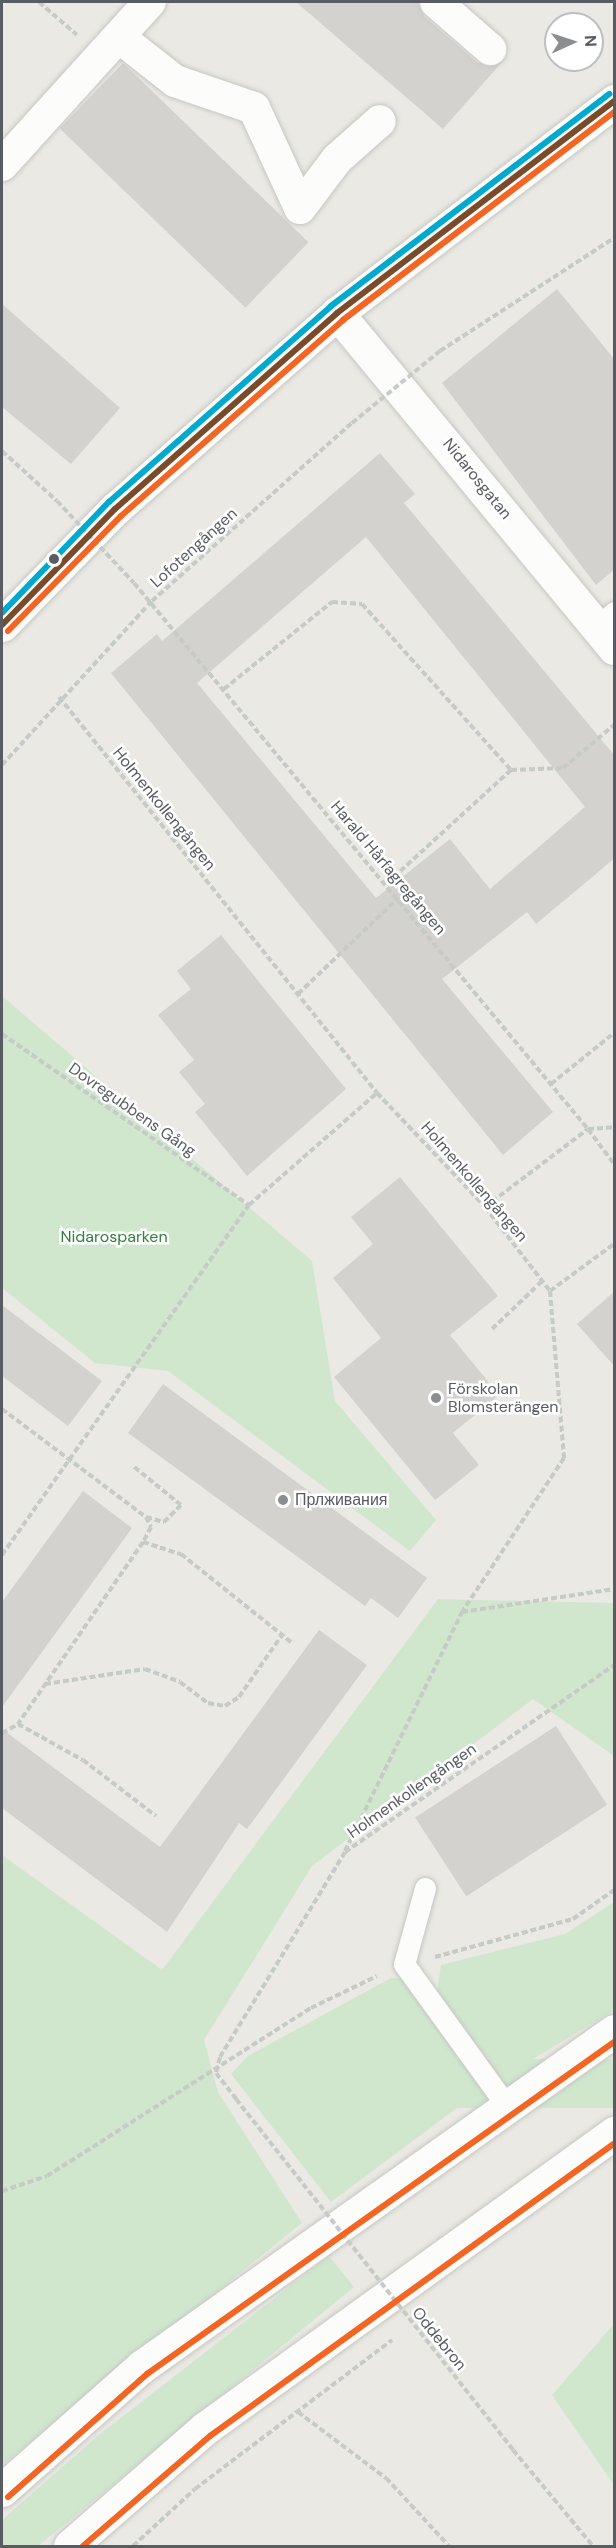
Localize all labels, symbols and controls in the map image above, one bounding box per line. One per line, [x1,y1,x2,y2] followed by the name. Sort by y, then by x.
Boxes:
[544,12,604,72] north arrow
[580,35,601,48] text: N
[439,435,515,523] street label: Nidarosgatan
[147,504,241,592] street label: Lofotengången
[48,553,60,565] unlabelled marker
[109,744,219,874] street label: Holmenkollengången
[326,797,450,939] street label: Harald Hårfagregången
[65,1059,199,1161] street label: Dovregubbens Gång
[417,1118,531,1246] street label: Holmenkollengången
[60,1227,168,1247] park label: Nidarosparken
[448,1379,558,1417] place label: Förskolan Blomsterängen
[429,1391,443,1405] marker: Förskolan Blomsterängen
[295,1490,387,1510] place label: Прлживания
[276,1493,290,1507] marker: Прлживания
[344,1739,480,1843] street label: Holmenkollengången
[408,2303,470,2375] street label: Oddebron

